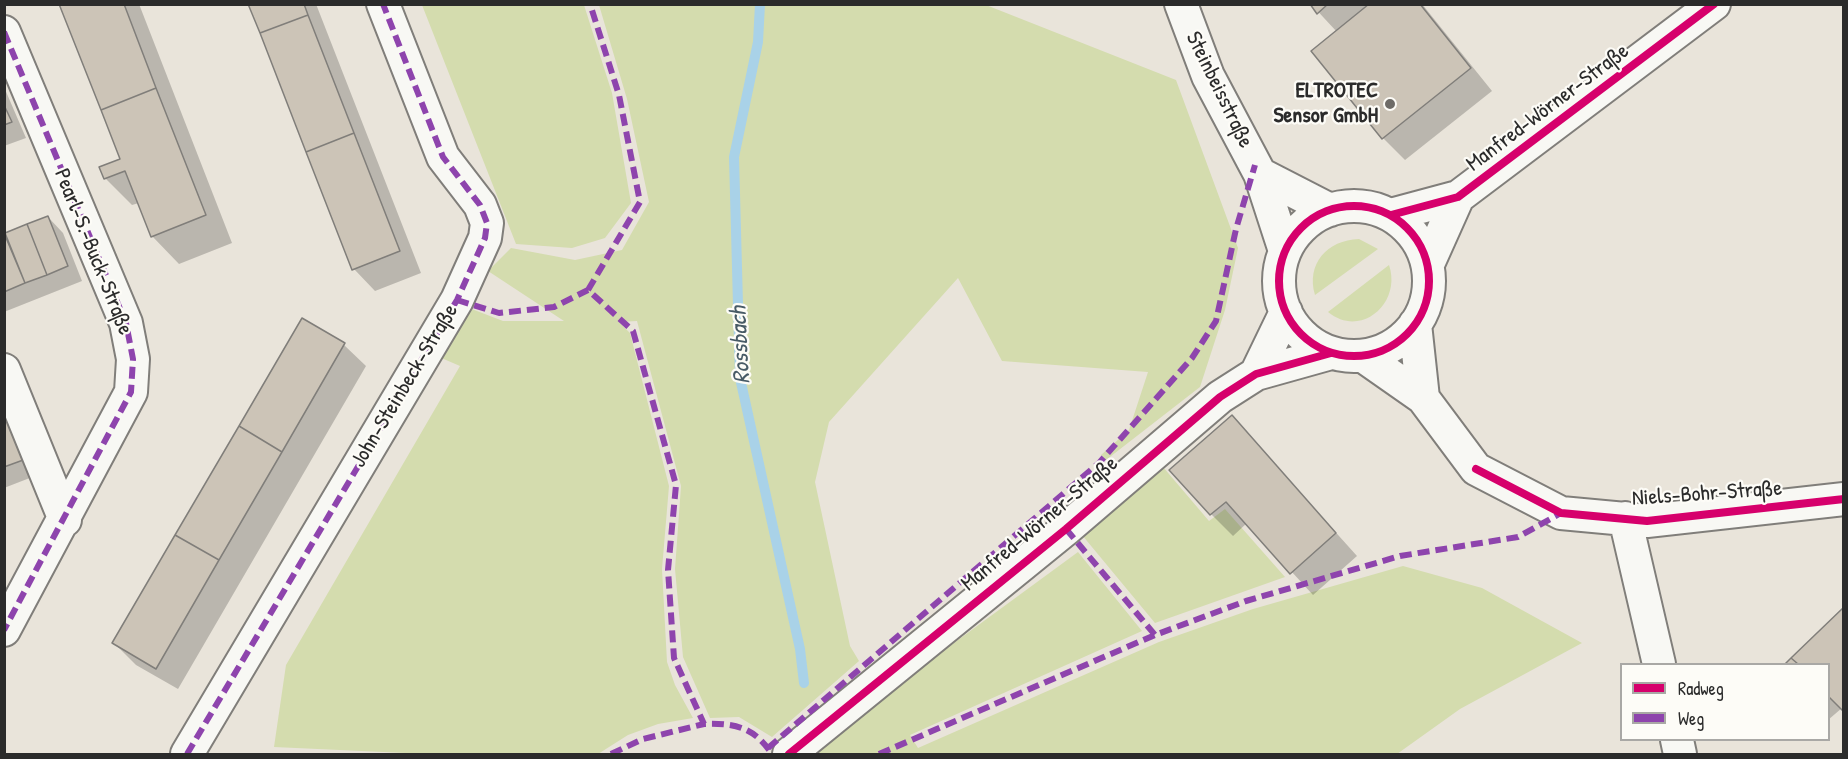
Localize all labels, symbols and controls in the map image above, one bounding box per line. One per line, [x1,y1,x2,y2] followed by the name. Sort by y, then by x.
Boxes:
[1180,28,1258,152] street label: Steinbeisstraße
[1462,38,1634,178] street label: Manfred-Wörner-Straße
[1273,78,1378,130] place label: ELTROTEC Sensor GmbH
[1383,97,1397,111] marker: ELTROTEC Sensor GmbH
[48,165,138,339] street label: Pearl-S.-Buck-Straße
[346,300,464,472] street label: John-Steinbeck-Straße
[725,305,757,385] water label: Rossbach
[956,451,1124,597] street label: Manfred-Wörner-Straße
[1631,476,1783,512] street label: Niels-Bohr-Straße
[1620,663,1830,741] legend
[1678,676,1724,701] text: Radweg
[1678,706,1704,731] text: Weg

